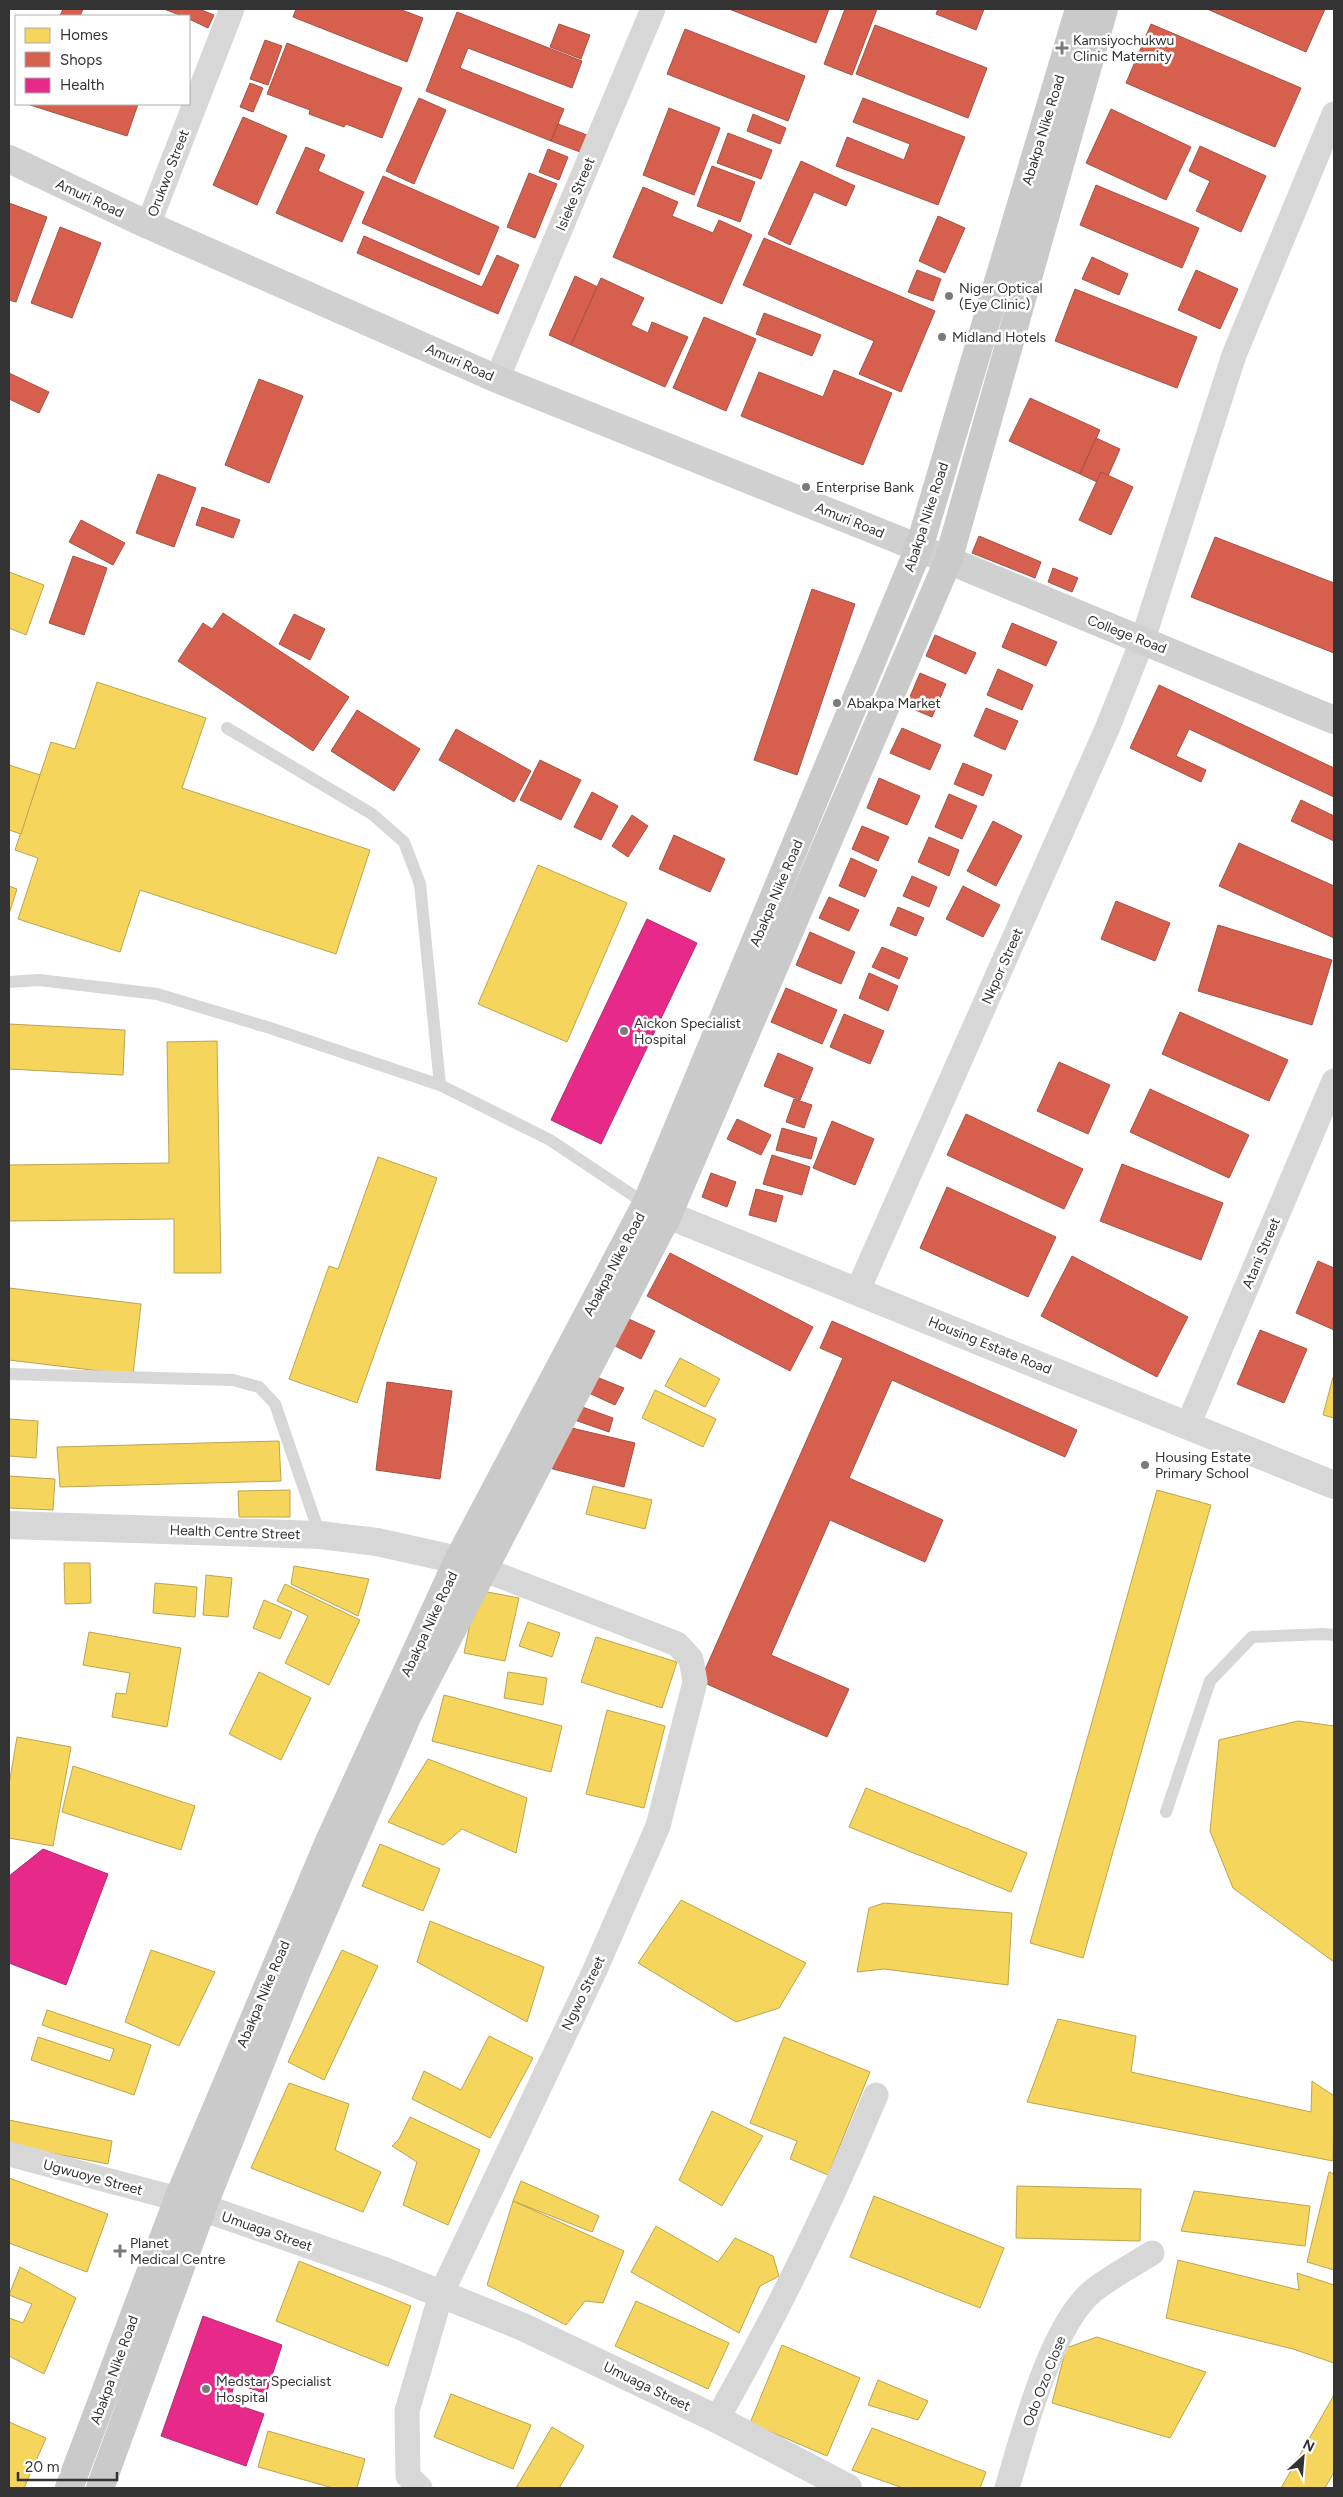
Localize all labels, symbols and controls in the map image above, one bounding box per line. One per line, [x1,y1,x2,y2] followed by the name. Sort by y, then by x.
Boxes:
[15,15,190,105] legend
[60,26,108,44] text: Homes
[1073,32,1174,65] place label: Kamsiyochukwu Clinic Maternity
[1055,41,1069,55] marker: Kamsiyochukwu Clinic Maternity
[60,51,102,69] text: Shops
[1019,73,1068,187] street label: Abakpa Nike Road
[60,76,104,94] text: Health
[144,127,193,219] street label: Orukwo Street
[552,155,599,233] street label: Isieke Street
[53,175,126,222] street label: Amuri Road
[959,280,1043,313] place label: Niger Optical (Eye Clinic)
[943,290,955,302] marker: Niger Optical (Eye Clinic)
[952,329,1046,346] place label: Midland Hotels
[936,331,948,343] marker: Midland Hotels
[423,340,497,385] street label: Amuri Road
[901,460,952,574] street label: Abakpa Nike Road
[816,479,914,496] place label: Enterprise Bank
[800,481,812,493] marker: Enterprise Bank
[813,499,887,542] street label: Amuri Road
[1085,612,1169,657] street label: College Road
[847,695,941,712] place label: Abakpa Market
[831,697,843,709] marker: Abakpa Market
[746,837,807,949] street label: Abakpa Nike Road
[978,926,1027,1007] street label: Nkpor Street
[634,1015,741,1048] place label: Aickon Specialist Hospital
[618,1025,630,1037] marker: Aickon Specialist Hospital
[580,1210,649,1319] street label: Abakpa Nike Road
[1239,1215,1284,1291] street label: Atani Street
[926,1313,1054,1378] street label: Housing Estate Road
[1155,1449,1251,1482] place label: Housing Estate Primary School
[1139,1459,1151,1471] marker: Housing Estate Primary School
[169,1522,301,1543] street label: Health Centre Street
[398,1569,461,1680] street label: Abakpa Nike Road
[233,1938,294,2050] street label: Abakpa Nike Road
[558,1953,609,2033] street label: Ngwo Street
[41,2156,144,2199] street label: Ugwuoye Street
[219,2208,314,2255] street label: Umuaga Street
[130,2235,226,2268] place label: Planet Medical Centre
[114,2245,126,2257] marker: Planet Medical Centre
[87,2313,142,2427] street label: Abakpa Nike Road
[1019,2333,1070,2429] street label: Odo Ozo Close
[600,2358,693,2415] street label: Umuaga Street
[216,2373,331,2406] place label: Medstar Specialist Hospital
[200,2383,212,2395] marker: Medstar Specialist Hospital
[1278,2432,1328,2482] north arrow
[1300,2436,1317,2456] text: N
[18,2450,116,2482] scale bar
[25,2458,59,2476] text: 20 m

